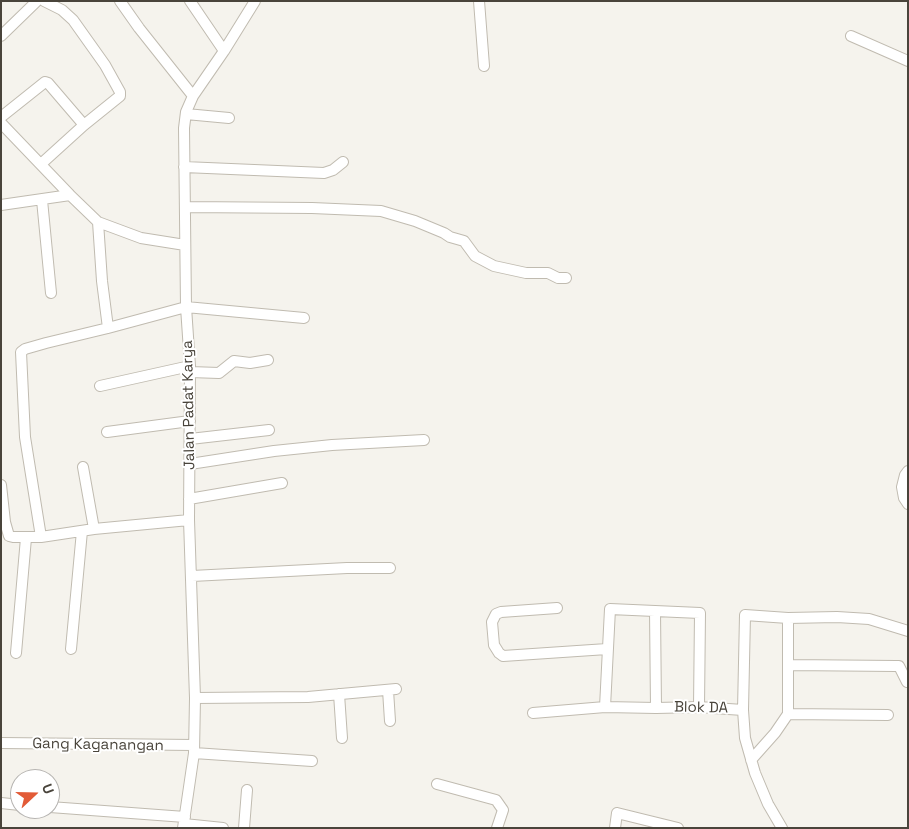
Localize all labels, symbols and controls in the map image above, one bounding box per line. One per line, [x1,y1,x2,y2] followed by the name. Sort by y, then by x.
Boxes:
[179,340,199,470] street label: Jalan Padat Karya
[674,699,728,717] street label: Blok DA
[32,735,164,755] street label: Gang Kaganangan
[10,769,60,819] north arrow
[38,781,58,797] text: U

